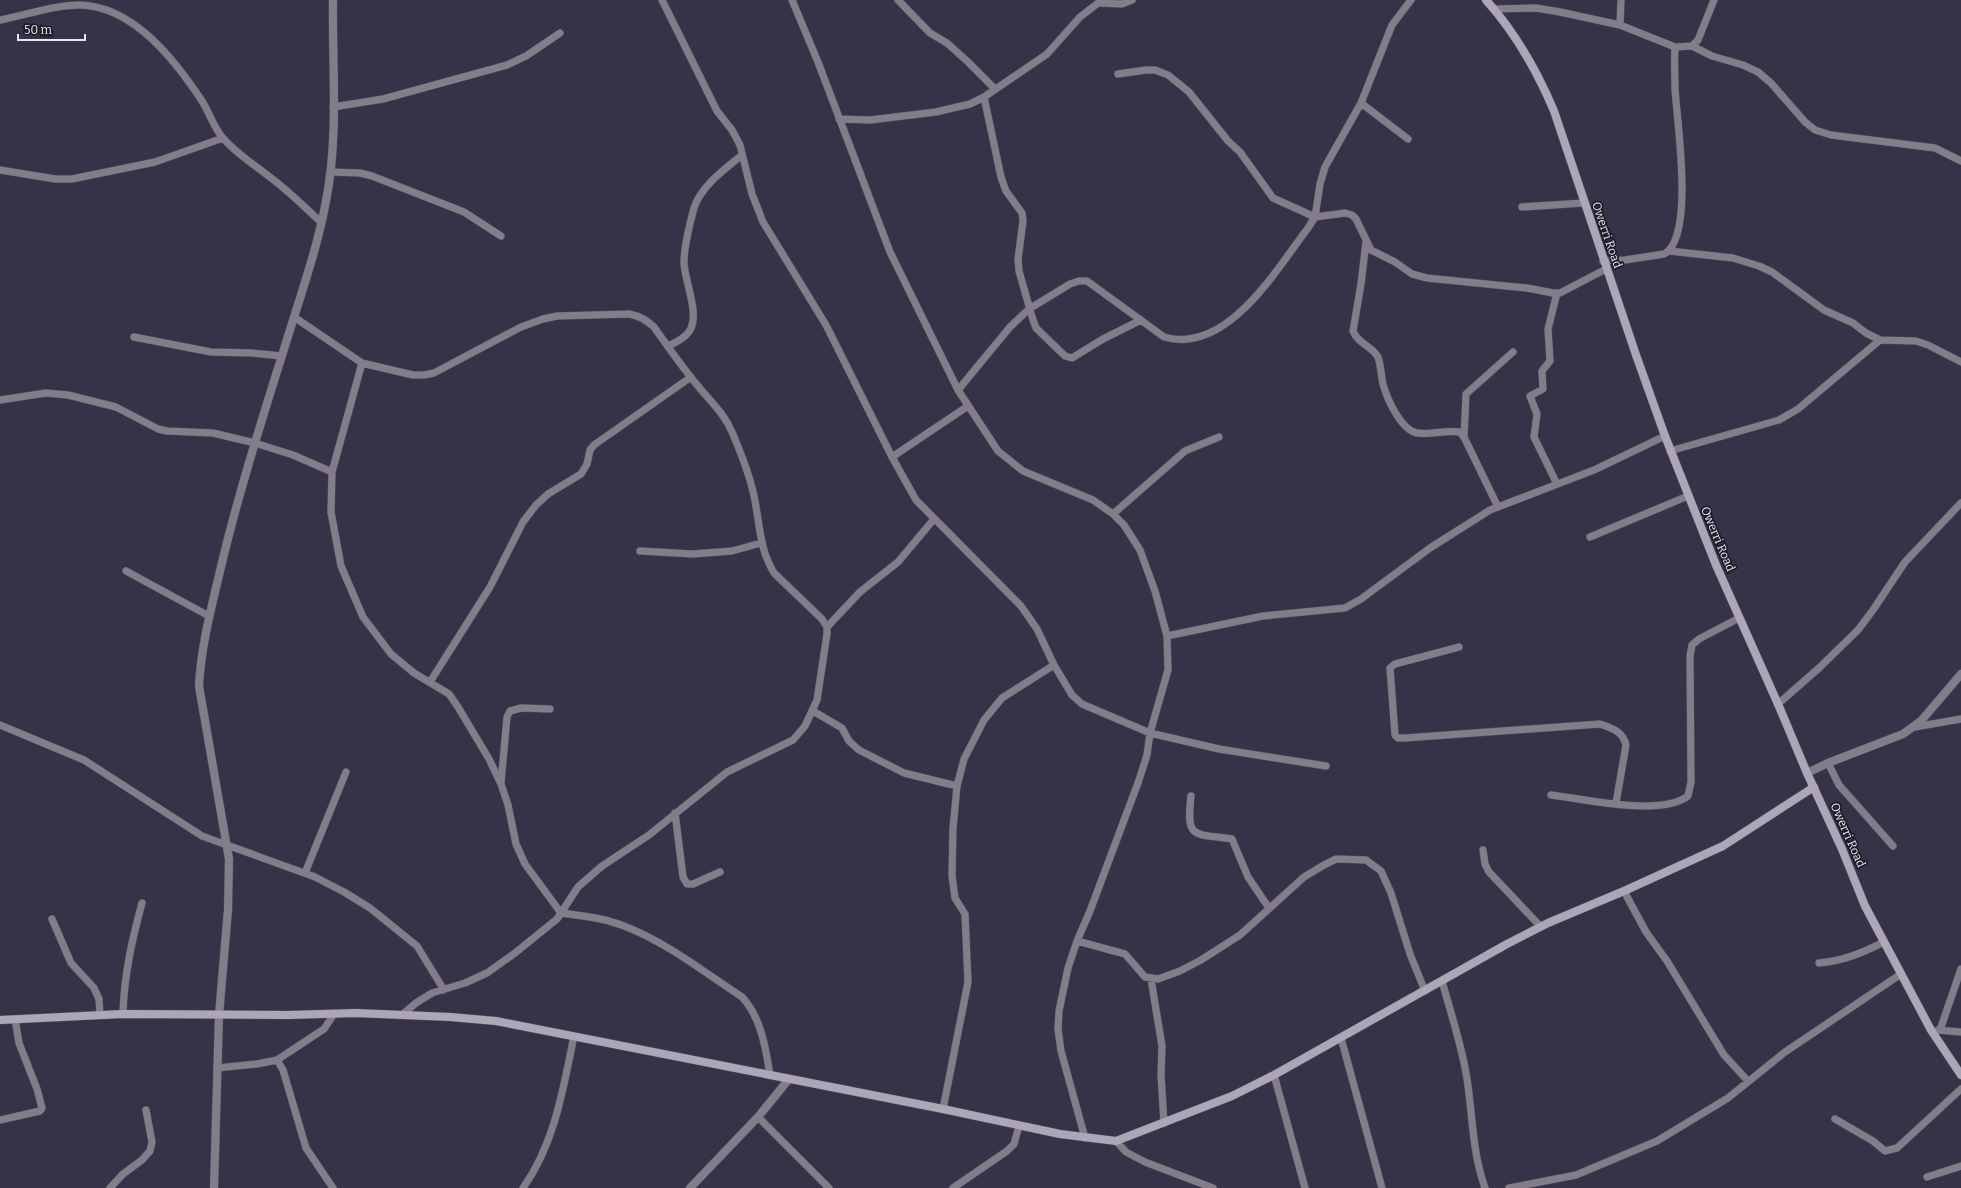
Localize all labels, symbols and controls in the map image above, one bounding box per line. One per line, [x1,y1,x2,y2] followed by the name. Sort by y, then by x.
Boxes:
[18,16,85,42] scale bar
[24,23,53,37] text: 50 m
[1589,200,1625,270] street label: Owerri Road
[1698,504,1738,574] street label: Owerri Road
[1828,801,1868,869] street label: Owerri Road

